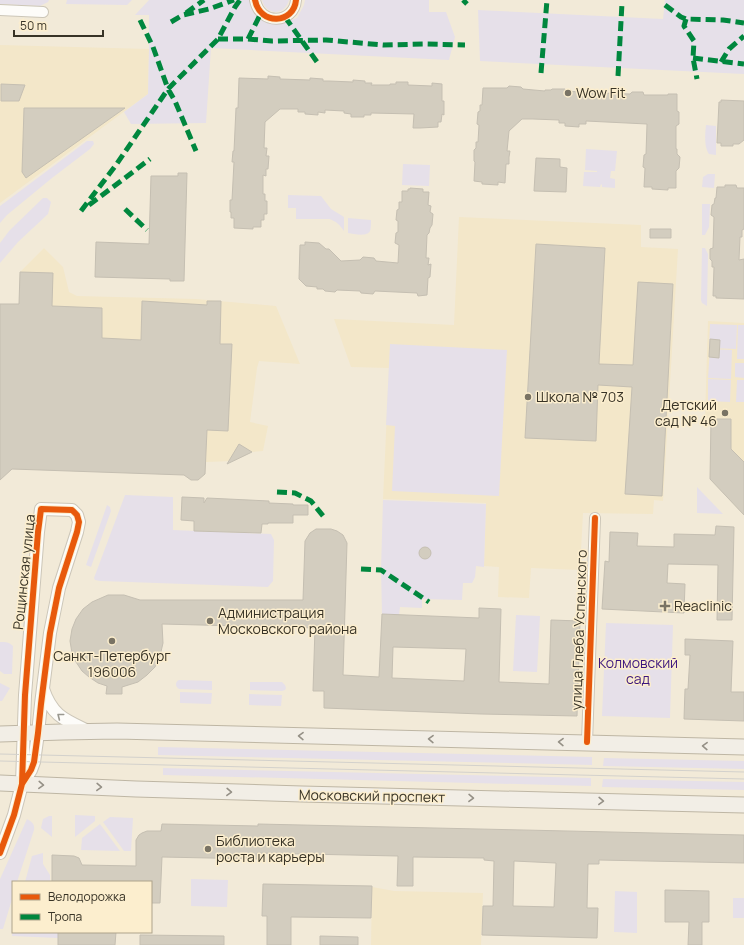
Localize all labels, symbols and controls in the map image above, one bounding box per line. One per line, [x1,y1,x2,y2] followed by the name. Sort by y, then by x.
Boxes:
[14,12,103,38] scale bar
[20,17,47,34] text: 50 m
[576,83,626,102] place label: Wow Fit
[563,88,573,98] marker: Wow Fit
[536,387,624,406] place label: Школа № 703
[523,392,533,402] marker: Школа № 703
[655,395,717,430] place label: Детский сад № 46
[720,408,730,418] marker: Детский сад № 46
[8,513,39,631] street label: Рощинская улица
[566,549,591,711] street label: улица Глеба Успенского
[674,596,732,615] place label: Reaclinic
[659,600,671,612] marker: Reaclinic
[218,603,357,638] place label: Администрация Московского района
[205,616,215,626] marker: Администрация Московского района
[107,636,117,646] marker: Санкт-Петербург 196006
[53,646,171,681] place label: Санкт-Петербург 196006
[598,653,678,688] park label: Колмовский сад
[57,713,64,720] one-way arrow
[298,732,304,740] one-way arrow
[428,735,434,743] one-way arrow
[558,738,564,746] one-way arrow
[702,741,708,750] one-way arrow
[38,780,44,789] one-way arrow
[96,783,102,791] one-way arrow
[299,785,445,806] street label: Московский проспект
[226,788,232,796] one-way arrow
[468,794,474,802] one-way arrow
[598,797,604,806] one-way arrow
[216,831,325,866] place label: Библиотека роста и карьеры
[203,844,213,854] marker: Библиотека роста и карьеры
[12,881,152,933] legend
[48,888,126,905] text: Велодорожка
[48,908,82,925] text: Тропа

